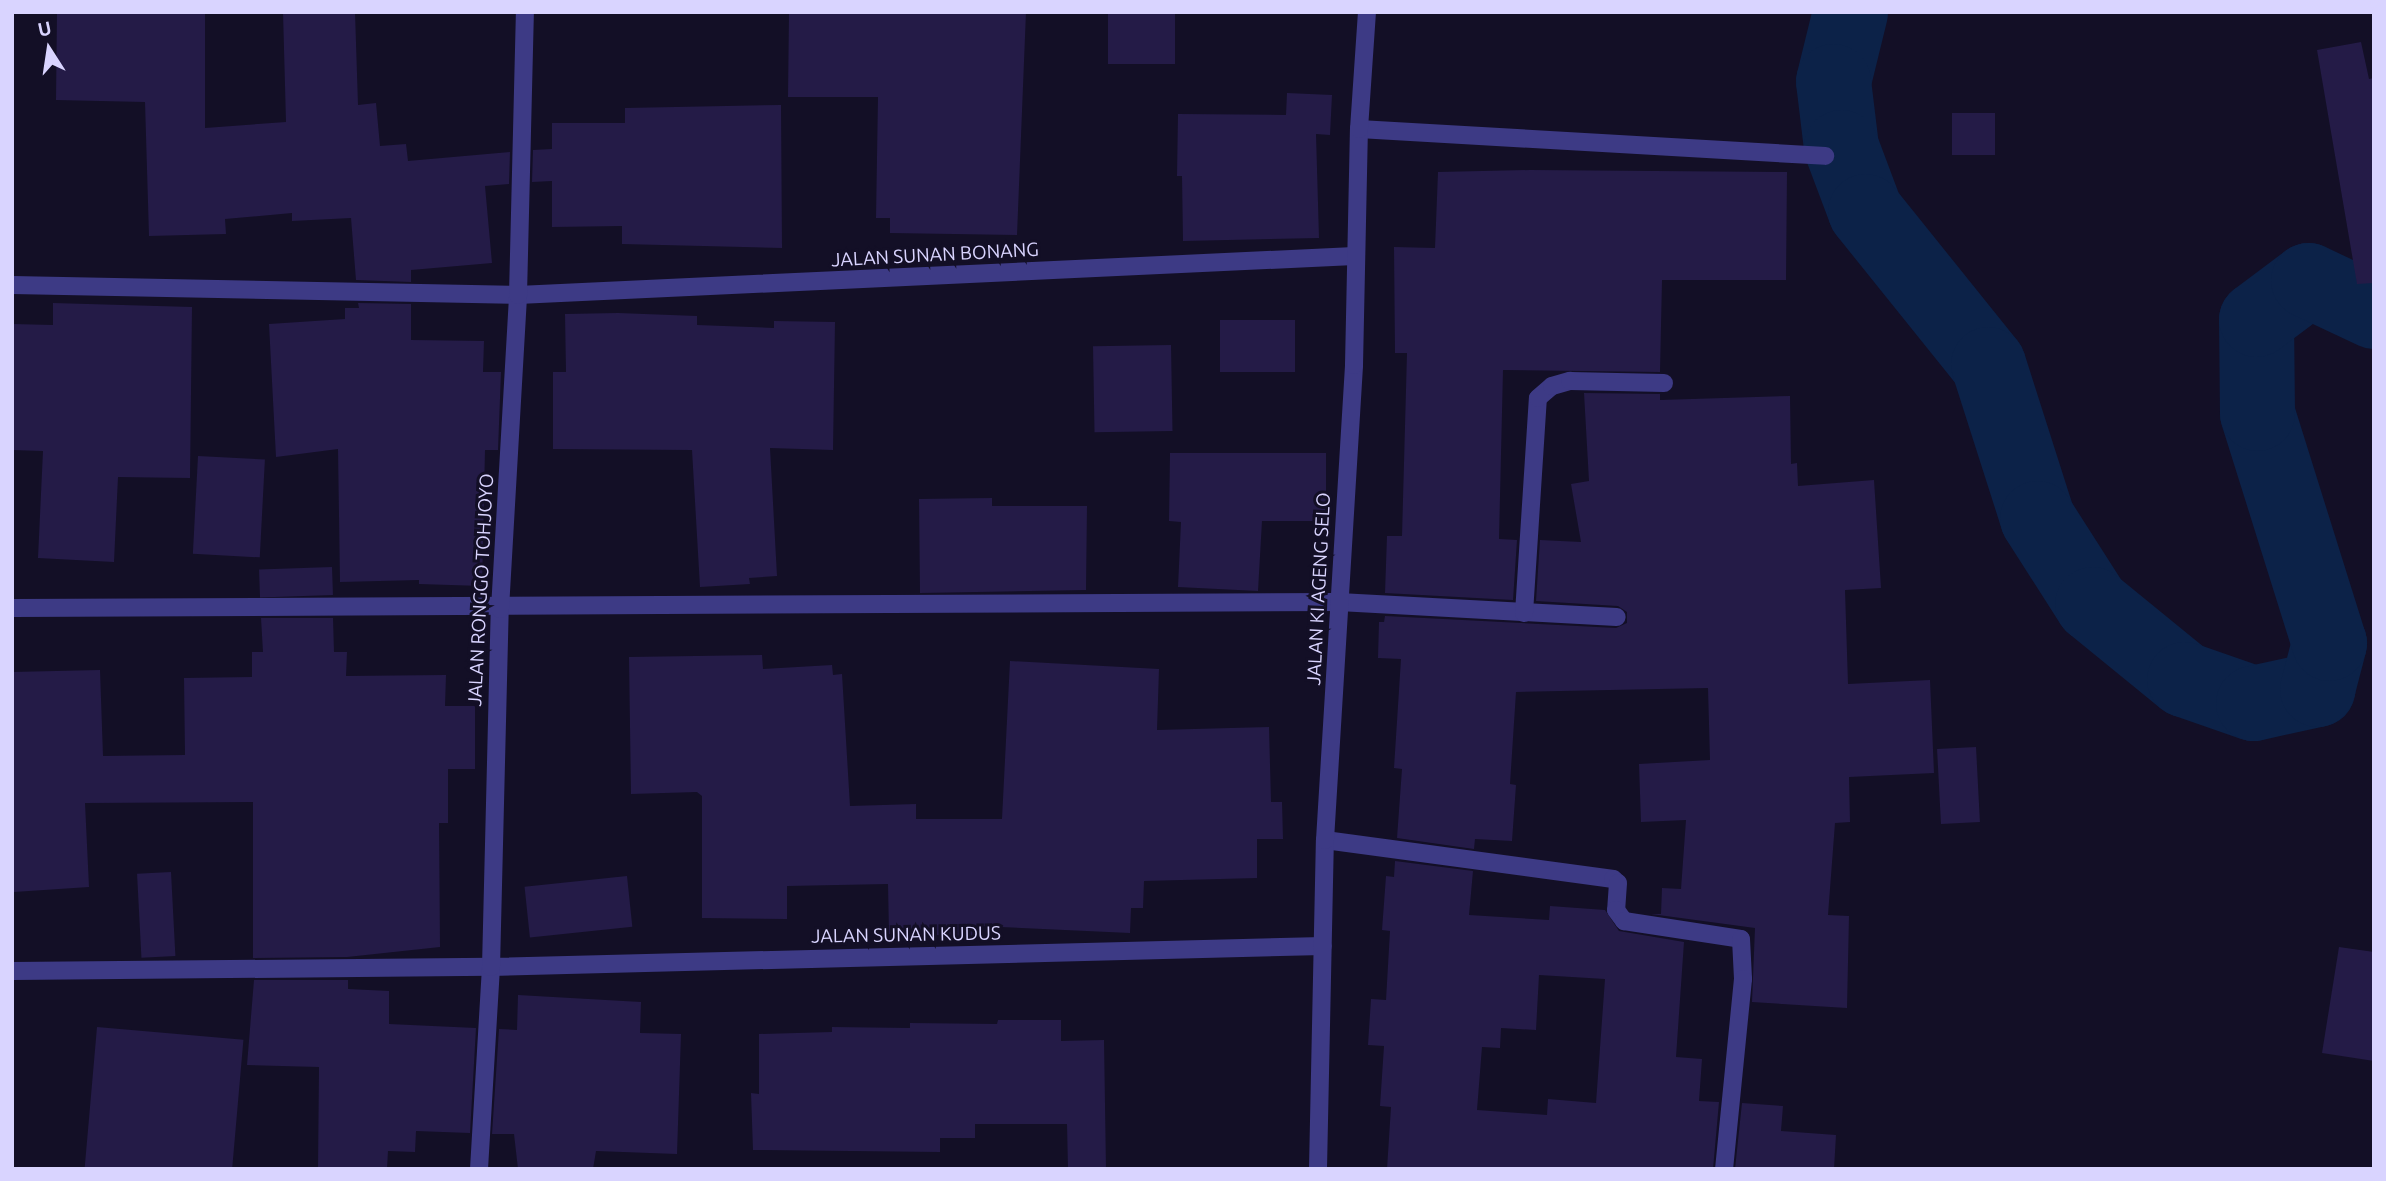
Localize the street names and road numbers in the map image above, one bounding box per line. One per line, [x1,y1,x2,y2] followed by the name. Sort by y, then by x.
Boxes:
[831,238,1039,272] street label: JALAN SUNAN BONANG
[464,473,498,707] street label: JALAN RONGGO TOHJOYO
[1303,492,1335,686] street label: JALAN KI AGENG SELO
[811,922,1001,948] street label: JALAN SUNAN KUDUS

